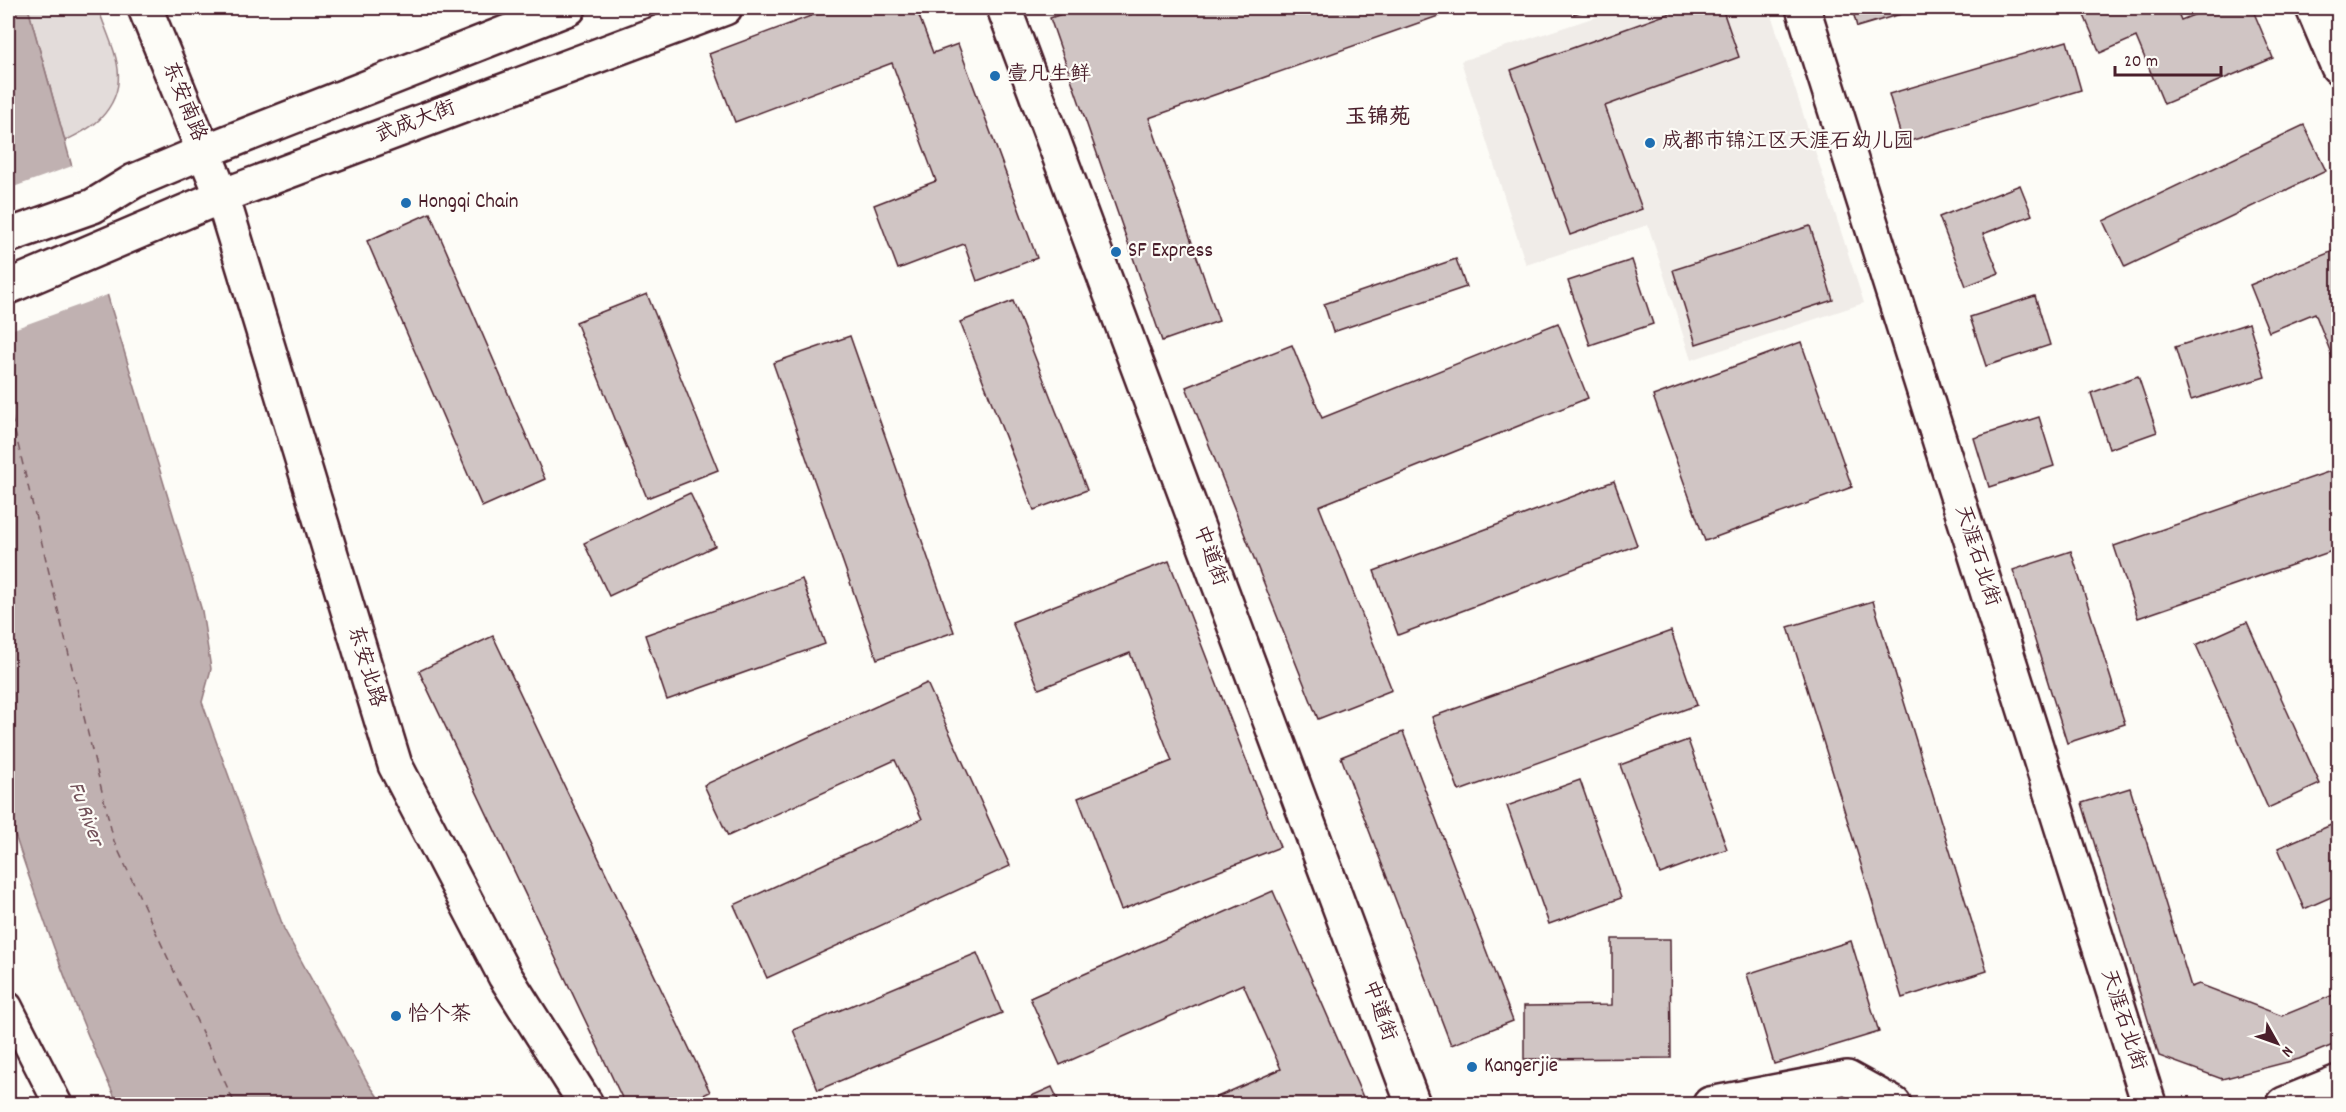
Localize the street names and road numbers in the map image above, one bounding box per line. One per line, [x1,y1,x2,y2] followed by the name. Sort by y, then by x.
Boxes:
[153,57,213,147] street label: 东安南路
[371,94,461,152] street label: 武成大街
[1946,501,2006,611] street label: 天涯石北街
[1184,521,1234,591] street label: 中道街
[338,622,392,712] street label: 东安北路
[2092,965,2152,1075] street label: 天涯石北街
[1353,976,1403,1046] street label: 中道街

